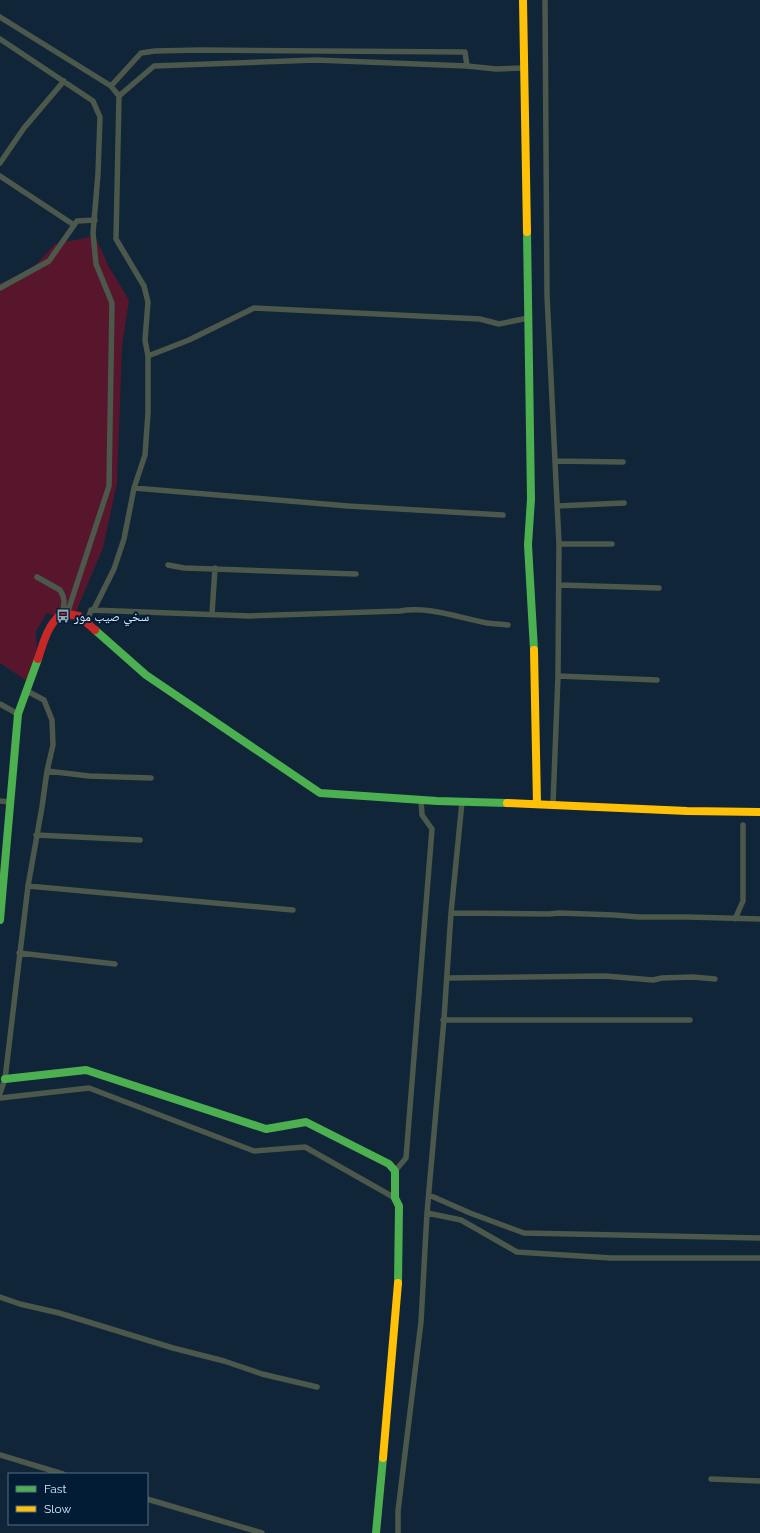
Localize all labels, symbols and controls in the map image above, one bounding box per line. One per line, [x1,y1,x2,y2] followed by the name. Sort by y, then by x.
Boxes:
[55,608,71,624] bus stop icon: سخي صیب موړ
[73,609,149,627] place label: سخي صیب موړ
[8,1473,148,1525] legend
[44,1482,67,1496] text: Fast
[44,1502,71,1516] text: Slow

